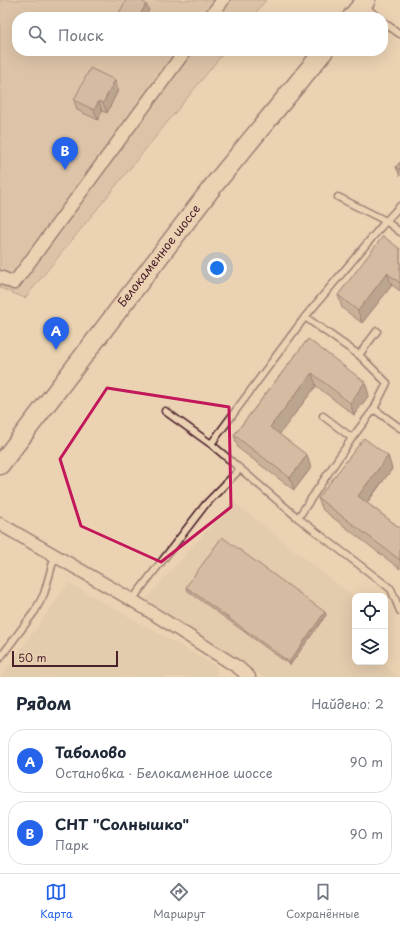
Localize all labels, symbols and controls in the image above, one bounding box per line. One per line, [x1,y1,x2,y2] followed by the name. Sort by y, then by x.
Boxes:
[12,12,388,56] search box
[26,23,48,45] icon: search
[58,23,104,46] text: Поиск
[52,137,78,170] pin: B
[112,200,204,311] street label: Белокаменное шоссе
[207,258,227,278] your location
[43,317,69,350] pin: A
[352,593,388,665] map controls
[352,593,388,629] button: locate
[352,629,388,665] button: layers
[12,649,118,668] scale bar
[18,649,47,666] text: 50 m
[16,690,71,716] text: Рядом
[311,694,384,713] text: Найдено: 2
[55,740,126,763] text: Таболово
[25,752,35,771] text: A
[350,752,383,771] text: 90 m
[55,763,273,782] text: Остановка · Белокаменное шоссе
[55,812,189,835] text: СНТ "Солнышко"
[26,824,34,843] text: B
[350,824,383,843] text: 90 m
[55,835,89,854] text: Парк
[40,881,73,922] tab: Карта
[153,881,205,922] tab: Маршрут
[286,881,360,922] tab: Сохранённые

